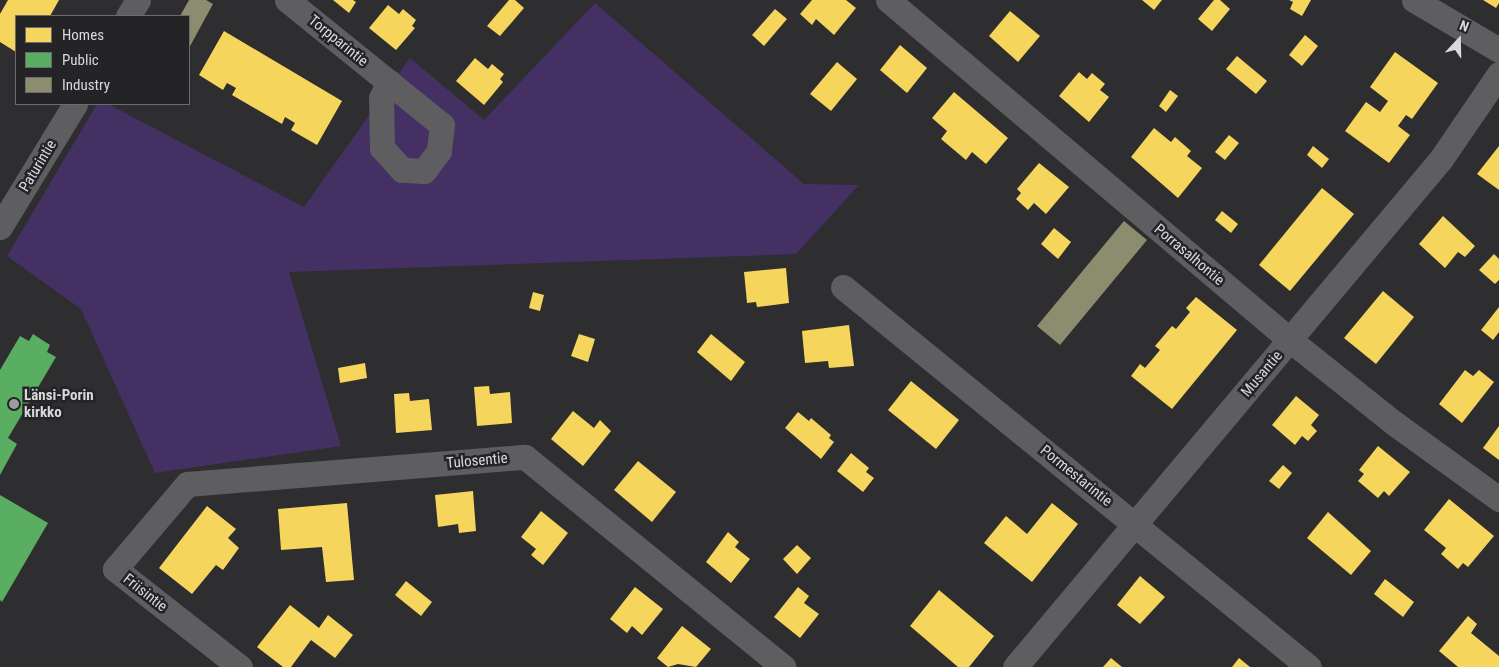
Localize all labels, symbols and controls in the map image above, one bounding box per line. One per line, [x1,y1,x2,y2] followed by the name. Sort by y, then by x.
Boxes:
[305,12,371,70] street label: Torpparintie
[15,15,190,105] legend
[1434,15,1484,65] north arrow
[1457,17,1471,35] text: N
[62,26,104,44] text: Homes
[62,51,99,69] text: Public
[62,76,110,94] text: Industry
[16,137,60,195] street label: Paturintie
[1150,220,1228,290] street label: Porrasalhontie
[1237,347,1287,401] street label: Musantie
[24,386,94,421] place label: Länsi-Porin kirkko
[8,398,20,410] marker: Länsi-Porin kirkko
[1036,442,1116,510] street label: Pormestarintie
[446,449,508,473] street label: Tulosentie
[119,570,171,616] street label: Friisintie

